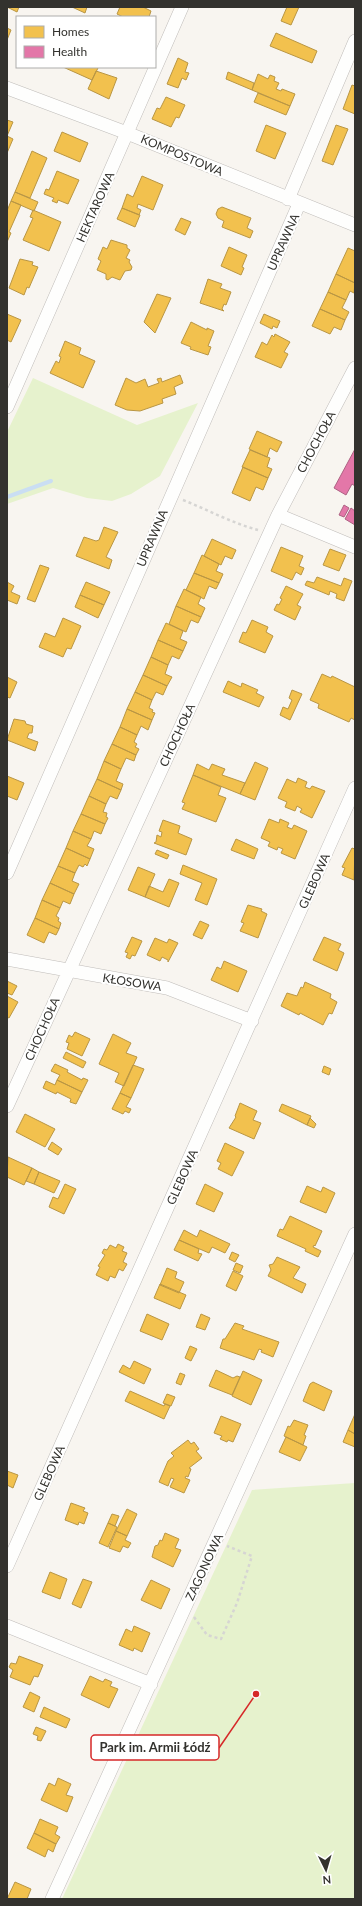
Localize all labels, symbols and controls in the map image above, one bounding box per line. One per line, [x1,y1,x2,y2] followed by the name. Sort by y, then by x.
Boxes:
[16,16,156,68] legend
[52,24,89,39] text: Homes
[52,44,87,59] text: Health
[139,131,226,179] street label: KOMPOSTOWA
[73,169,118,244] street label: HEKTAROWA
[264,210,303,273] street label: UPRAWNA
[293,408,339,476] street label: CHOCHOŁA
[133,506,171,569] street label: UPRAWNA
[156,700,199,769] street label: CHOCHOŁA
[295,850,333,911] street label: GLEBOWA
[101,970,163,994] street label: KŁOSOWA
[21,994,63,1063] street label: CHOCHOŁA
[163,1146,201,1207] street label: GLEBOWA
[30,1442,68,1503] street label: GLEBOWA
[182,1530,226,1603] street label: ZAGONOWA
[91,1735,219,1760] callout: Park im. Armii Łódź
[99,1739,211,1755] text: Park im. Armii Łódź
[306,1850,346,1890] north arrow
[322,1874,332,1887] text: N

